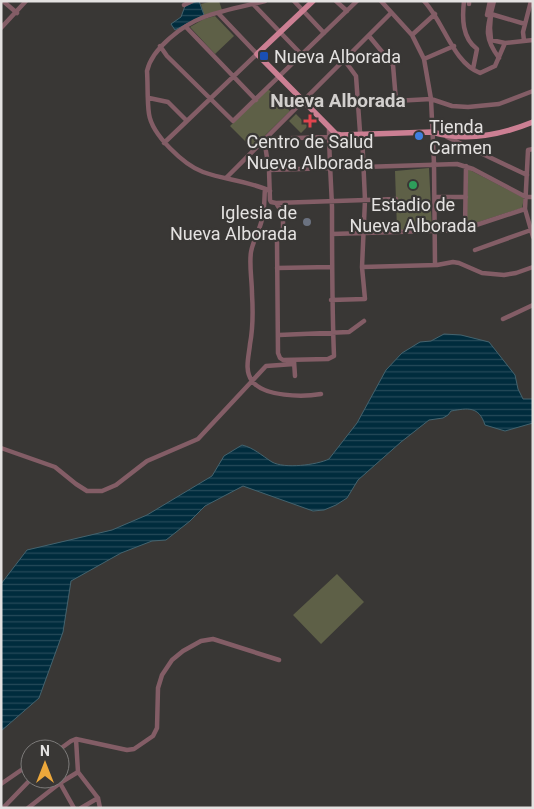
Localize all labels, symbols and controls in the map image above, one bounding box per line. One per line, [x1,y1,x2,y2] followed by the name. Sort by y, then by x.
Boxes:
[274,46,401,67] place label: Nueva Alborada
[258,50,270,62] marker: Nueva Alborada
[270,89,406,112] district label: Nueva Alborada
[303,114,317,128] marker: Centro de Salud Nueva Alborada
[429,116,492,158] place label: Tienda Carmen
[413,130,425,142] marker: Tienda Carmen
[246,131,374,173] place label: Centro de Salud Nueva Alborada
[407,179,419,191] marker: Estadio de Nueva Alborada
[349,194,477,236] place label: Estadio de Nueva Alborada
[170,202,297,244] place label: Iglesia de Nueva Alborada
[301,216,313,228] marker: Iglesia de Nueva Alborada
[20,739,70,789] north arrow
[40,743,50,759] text: N

